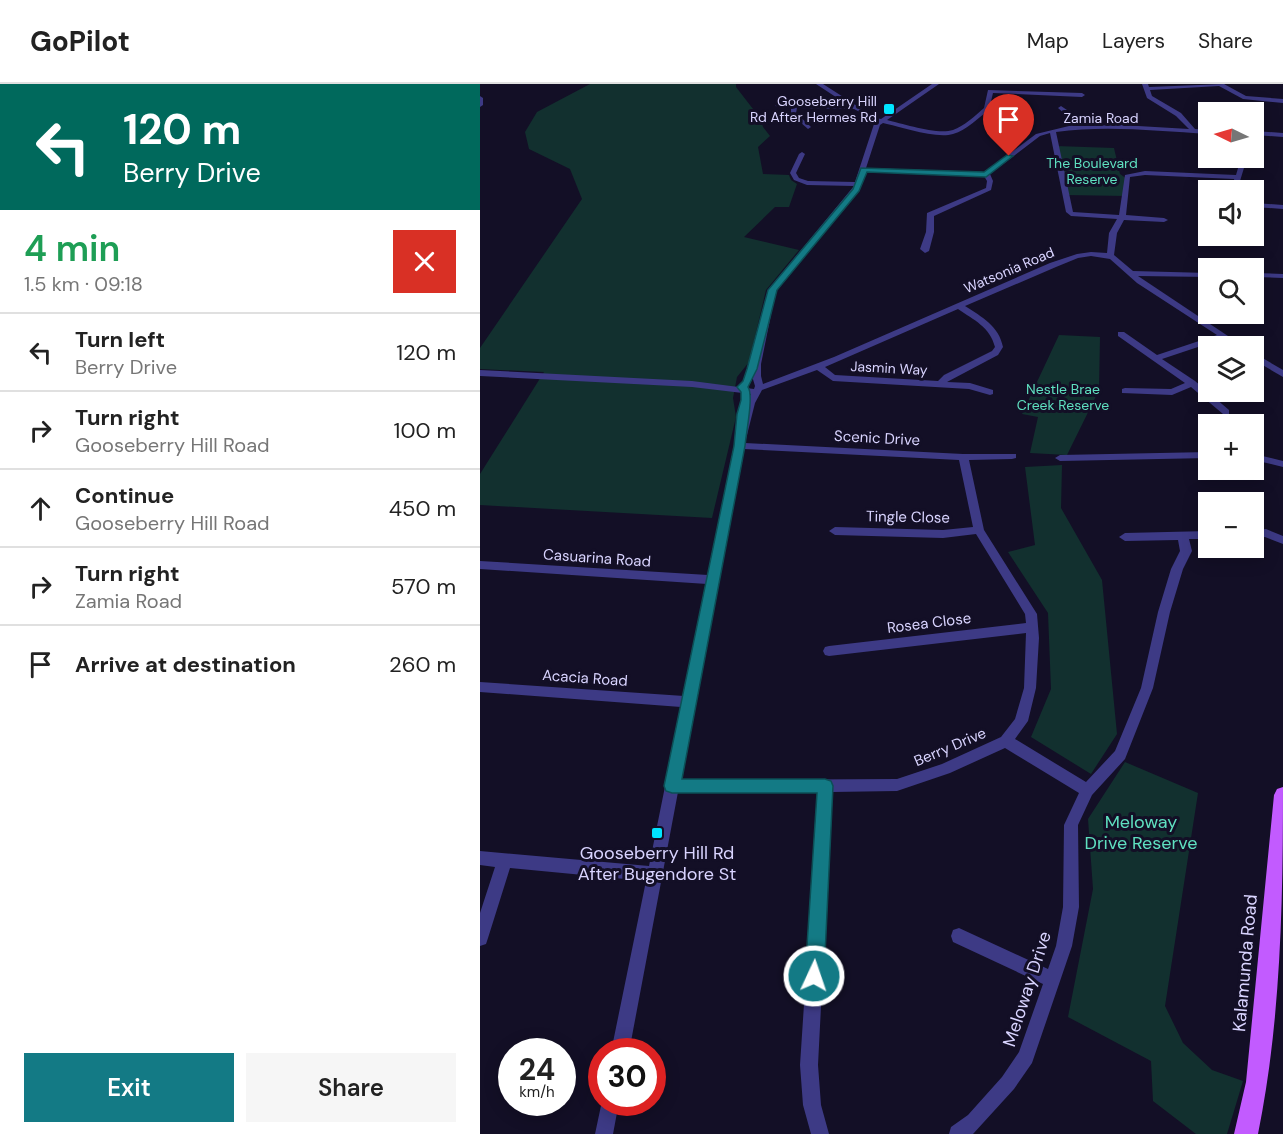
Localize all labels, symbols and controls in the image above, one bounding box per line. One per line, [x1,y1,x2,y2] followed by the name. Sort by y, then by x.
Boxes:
[30,23,130,60] text: GoPilot
[1027,27,1069,55] text: Map
[1102,27,1165,55] text: Layers
[1198,27,1253,55] text: Share
[750,92,877,126] place label: Gooseberry Hill Rd After Hermes Rd
[983,94,1034,156] pin
[123,102,241,157] text: 120 m
[882,102,896,116] marker: Gooseberry Hill Rd After Hermes Rd
[1198,102,1264,168] north arrow
[1198,102,1264,558] map controls
[992,103,1025,136] icon: arrive
[24,108,102,186] icon: left
[1064,109,1138,127] street label: Zamia Road
[1046,154,1138,188] park label: The Boulevard Reserve
[123,155,261,190] text: Berry Drive
[1198,180,1264,246] button: sound
[24,225,120,272] text: 4 min
[393,230,456,293] button: close
[961,243,1057,297] street label: Watsonia Road
[1198,258,1264,324] button: search
[24,271,143,297] text: 1.5 km · 09:18
[75,325,165,354] text: Turn left
[24,336,57,369] icon: left
[1198,336,1264,402] button: layers
[396,338,456,367] text: 120 m
[75,354,177,380] text: Berry Drive
[850,357,928,379] street label: Jasmin Way
[1017,380,1109,414] park label: Nestle Brae Creek Reserve
[75,403,180,432] text: Turn right
[24,414,57,447] icon: right
[1198,414,1264,480] button: +
[394,416,456,445] text: 100 m
[833,426,921,450] street label: Scenic Drive
[75,432,270,458] text: Gooseberry Hill Road
[75,481,174,510] text: Continue
[24,492,57,525] icon: ahead
[1198,492,1264,558] button: −
[389,494,456,523] text: 450 m
[866,506,950,528] street label: Tingle Close
[75,510,270,536] text: Gooseberry Hill Road
[542,544,652,572] street label: Casuarina Road
[75,559,180,588] text: Turn right
[24,570,57,603] icon: right
[391,572,456,601] text: 570 m
[75,588,182,614] text: Zamia Road
[886,608,972,638] street label: Rosea Close
[24,648,57,681] icon: arrive
[75,650,296,679] text: Arrive at destination
[389,650,456,679] text: 260 m
[542,665,628,691] street label: Acacia Road
[911,723,989,771] street label: Berry Drive
[1085,810,1197,855] park label: Meloway Drive Reserve
[650,826,664,840] marker: Gooseberry Hill Rd After Bugendore St
[578,841,736,886] place label: Gooseberry Hill Rd After Bugendore St
[1227,893,1263,1033] street label: Kalamunda Road
[997,928,1057,1050] street label: Meloway Drive
[782,944,846,1008] position arrow
[588,1038,666,1116] speed limit sign: 30
[519,1050,555,1089] text: 24
[24,1053,234,1122] button: Exit
[246,1053,456,1122] button: Share
[519,1082,555,1102] text: km/h

